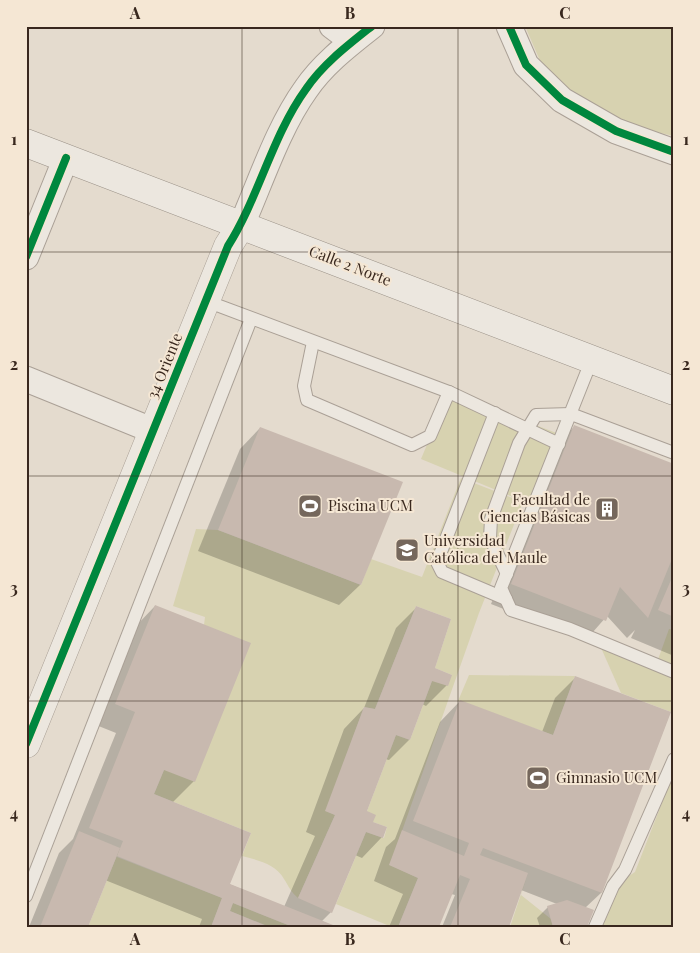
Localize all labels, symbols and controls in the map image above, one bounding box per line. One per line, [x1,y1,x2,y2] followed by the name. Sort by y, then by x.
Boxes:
[129,2,141,23] text: A
[345,2,356,23] text: B
[559,2,571,23] text: C
[11,128,17,149] text: 1
[683,128,689,149] text: 1
[306,240,394,290] street label: Calle 2 Norte
[142,330,186,402] street label: 34 Oriente
[10,353,18,374] text: 2
[682,353,690,374] text: 2
[480,489,590,526] place label: Facultad de Ciencias Básicas
[297,493,323,519] sports icon: Piscina UCM
[328,495,413,515] place label: Piscina UCM
[594,496,620,522] building icon: Facultad de Ciencias Básicas
[424,530,547,567] place label: Universidad Católica del Maule
[394,537,420,563] school or university icon: Universidad Católica del Maule
[10,577,18,598] text: 3
[682,577,690,598] text: 3
[525,765,551,791] sports icon: Gimnasio UCM
[556,767,657,787] place label: Gimnasio UCM
[10,802,18,823] text: 4
[682,802,690,823] text: 4
[129,928,141,949] text: A
[345,928,356,949] text: B
[559,928,571,949] text: C

